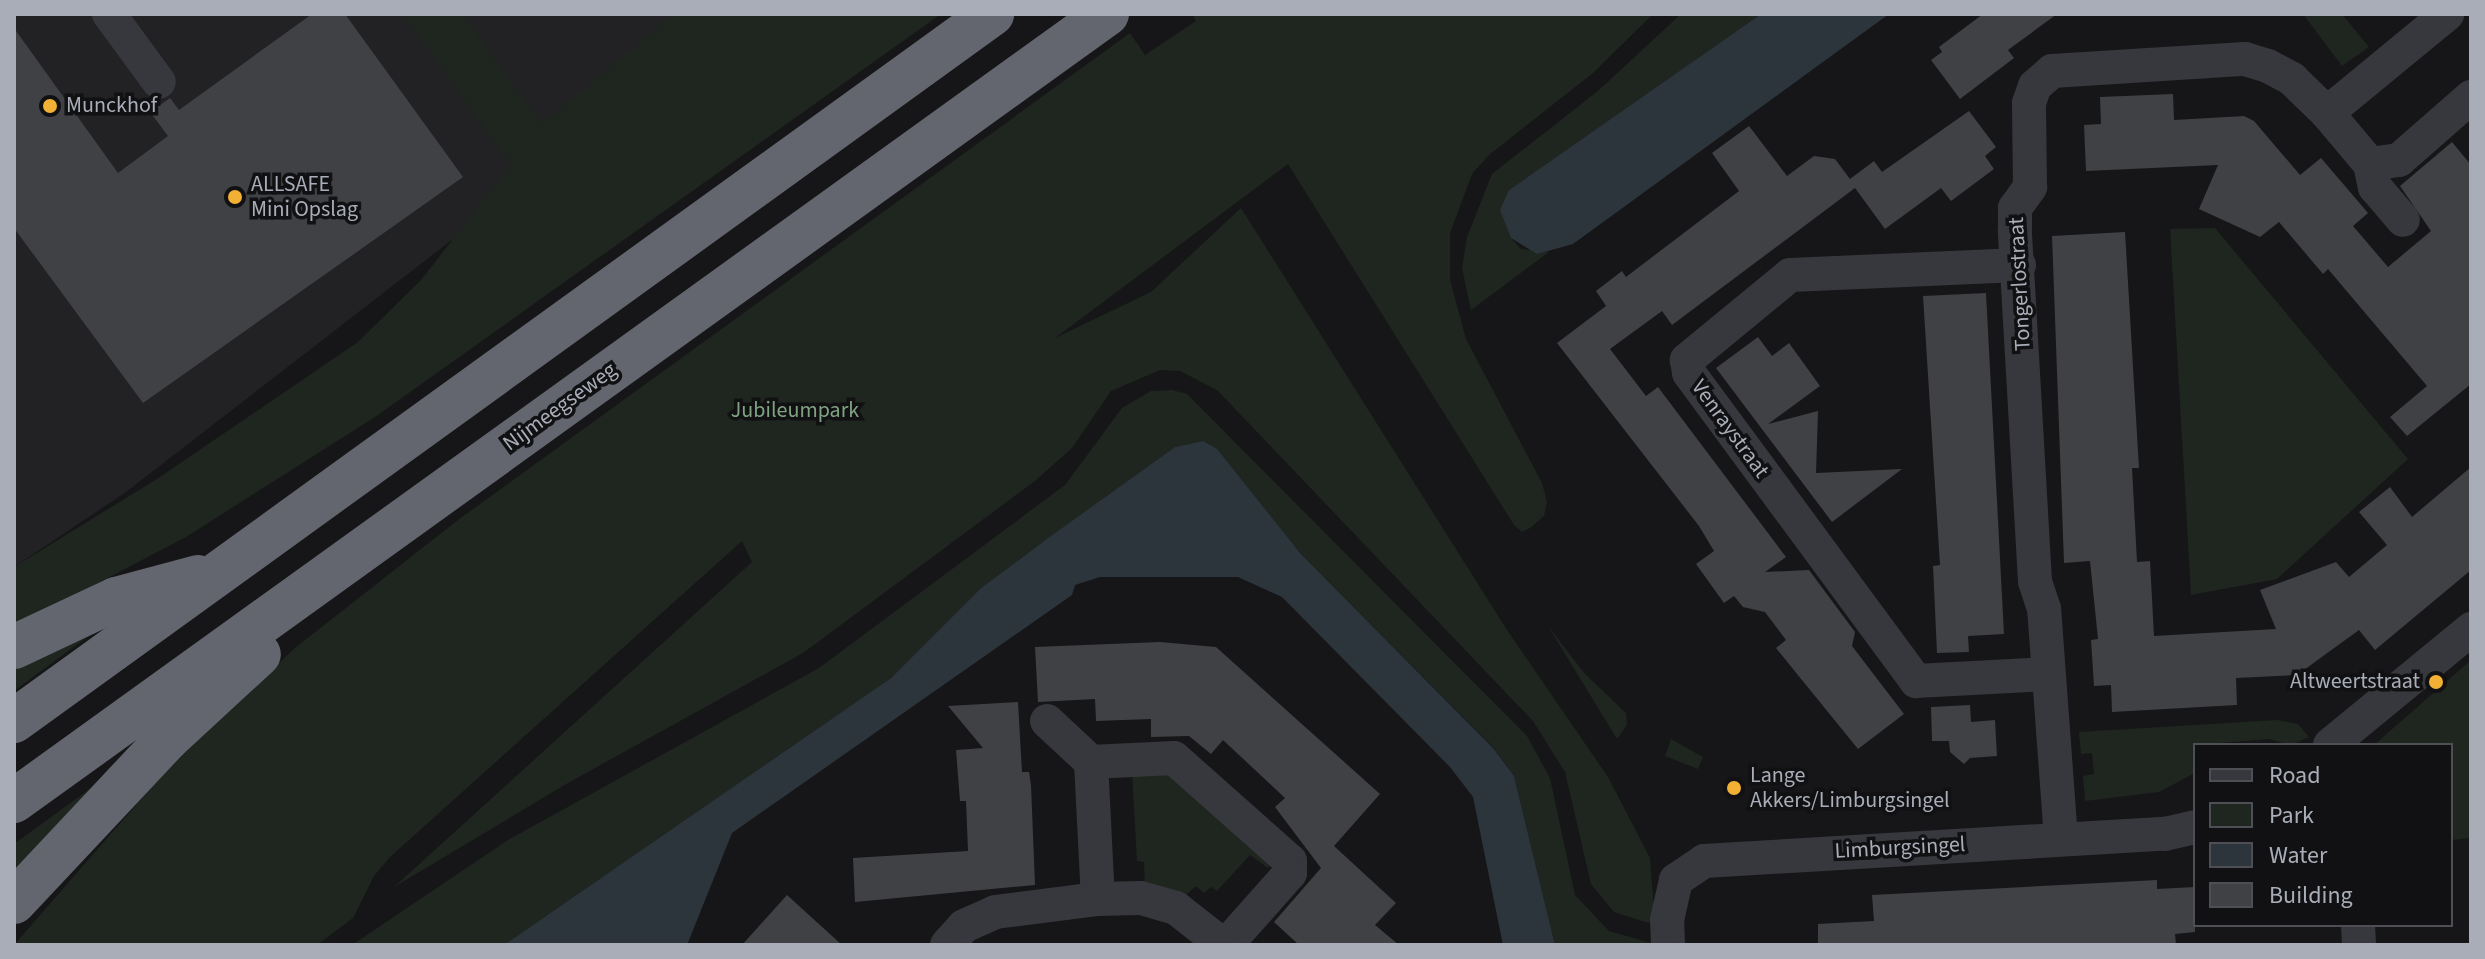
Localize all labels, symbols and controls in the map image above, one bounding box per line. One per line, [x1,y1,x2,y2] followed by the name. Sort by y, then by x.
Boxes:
[66,93,157,119] place label: Munckhof
[41,97,59,115] marker: Munckhof
[251,171,358,222] place label: ALLSAFE Mini Opslag
[226,188,244,206] marker: ALLSAFE Mini Opslag
[2003,217,2037,351] street label: Tongerlostraat
[498,357,622,457] street label: Nijmeegseweg
[1686,375,1774,483] street label: Venraystraat
[731,398,859,424] park label: Jubileumpark
[2290,669,2420,695] place label: Altweertstraat
[2427,673,2445,691] marker: Altweertstraat
[2193,743,2453,927] legend
[2269,758,2321,793] text: Road
[1750,762,1950,814] place label: Lange Akkers/Limburgsingel
[1725,779,1743,797] marker: Lange Akkers/Limburgsingel
[2269,798,2314,833] text: Park
[1834,831,1966,865] street label: Limburgsingel
[2269,838,2327,873] text: Water
[2269,878,2353,913] text: Building

